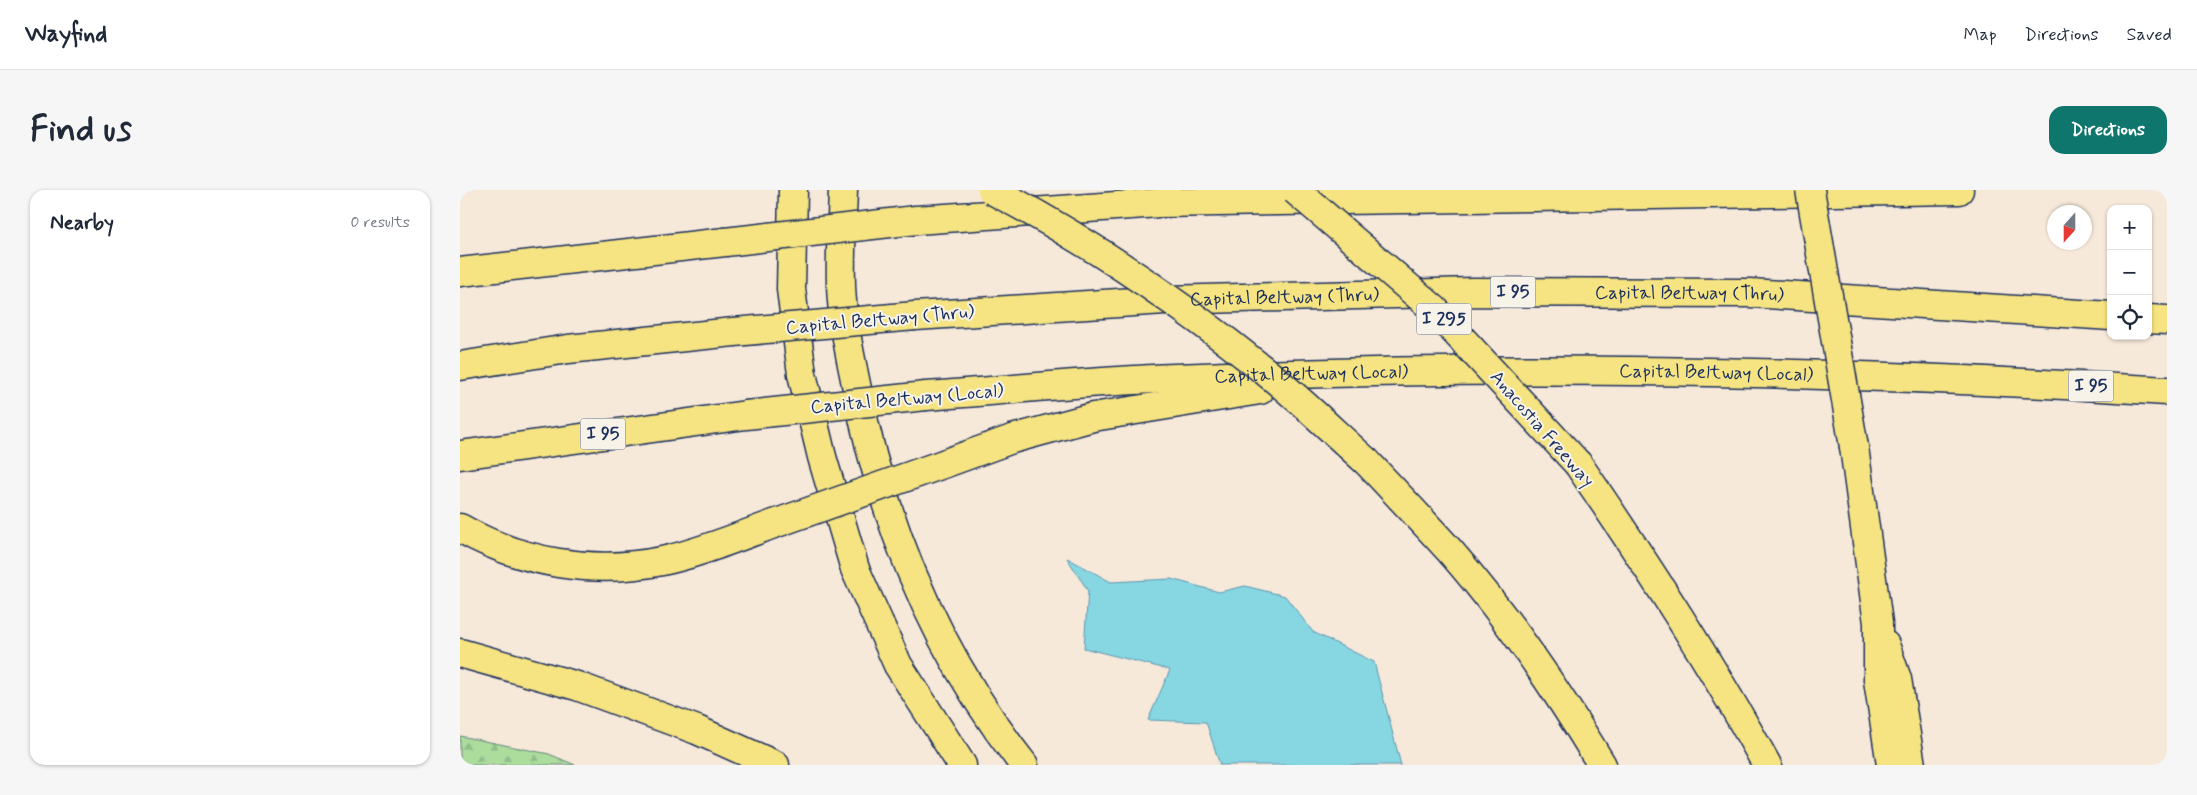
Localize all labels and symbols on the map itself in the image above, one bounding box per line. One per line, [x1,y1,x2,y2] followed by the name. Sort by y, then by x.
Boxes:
[2047,205,2092,250] north arrow
[1490,276,1536,308] road number: I 95
[1595,280,1785,308] street label: Capital Beltway (Thru)
[1190,282,1380,312] street label: Capital Beltway (Thru)
[785,299,976,341] street label: Capital Beltway (Thru)
[1416,304,1472,334] road number: I 295
[1619,358,1814,387] street label: Capital Beltway (Local)
[1214,359,1409,389] street label: Capital Beltway (Local)
[1483,365,1600,493] street label: Anacostia Freeway
[2068,370,2114,402] road number: I 95
[809,378,1005,420] street label: Capital Beltway (Local)
[580,418,626,450] road number: I 95

